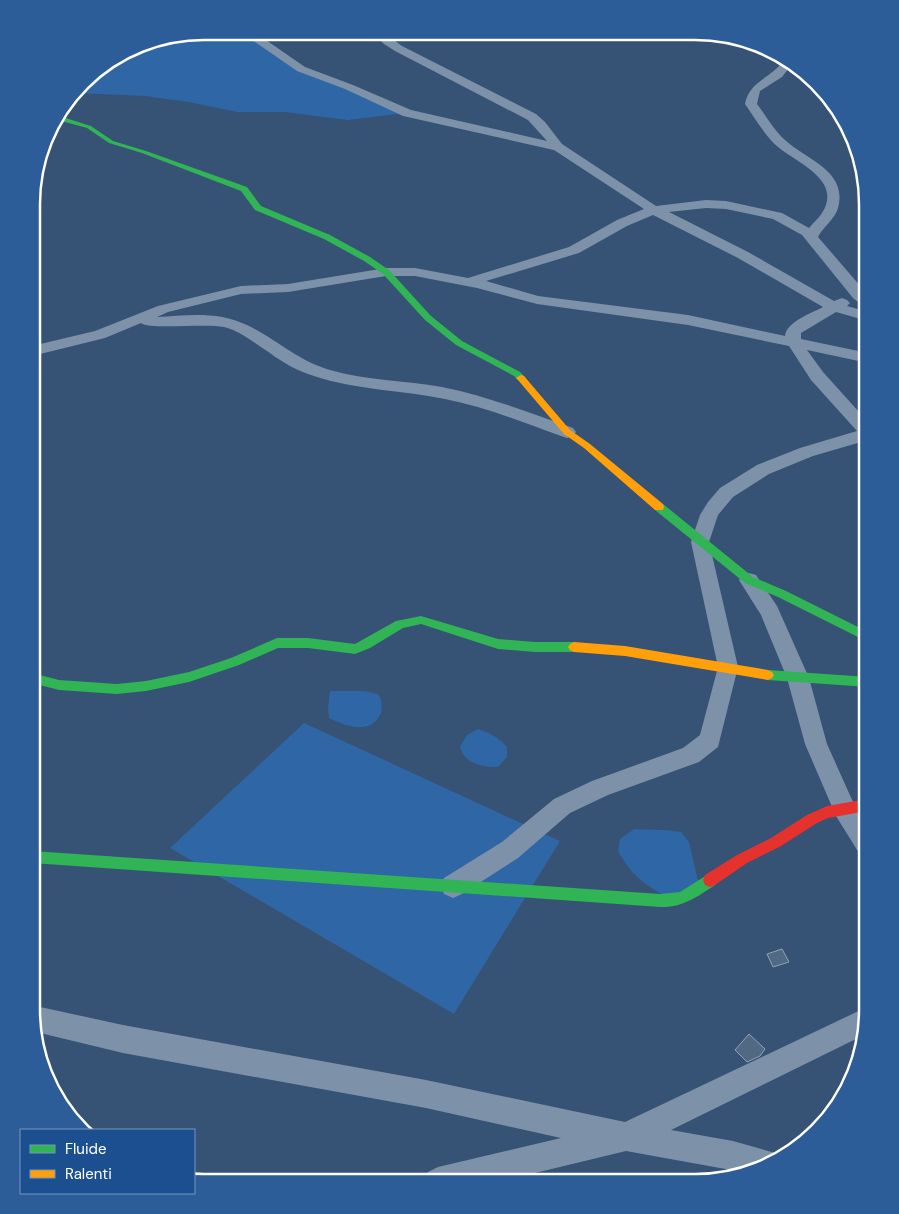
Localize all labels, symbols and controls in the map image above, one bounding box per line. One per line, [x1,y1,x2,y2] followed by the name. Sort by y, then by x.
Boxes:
[20,1129,195,1194] legend
[65,1139,107,1159] text: Fluide
[65,1164,112,1184] text: Ralenti

